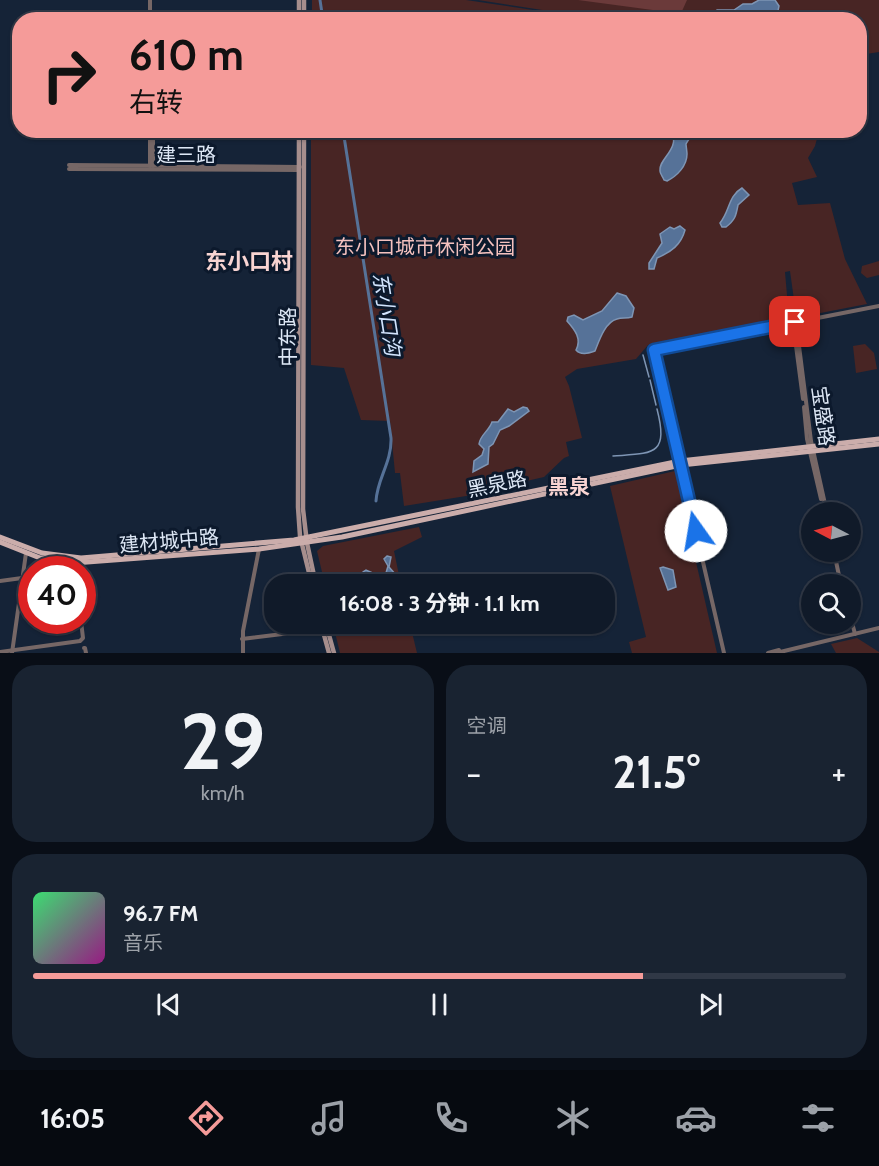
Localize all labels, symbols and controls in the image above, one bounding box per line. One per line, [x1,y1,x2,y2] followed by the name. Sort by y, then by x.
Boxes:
[129,29,244,81] text: 610 m
[30,36,108,114] icon: right
[129,86,183,119] text: 右转
[156,143,216,167] street label: 建三路
[335,235,515,259] park label: 东小口城市休闲公园
[205,248,293,275] district label: 东小口村
[368,271,406,359] water label: 东小口沟
[769,296,820,347] pin
[778,305,811,338] icon: arrive
[276,307,300,367] street label: 中东路
[807,385,839,447] street label: 宝盛路
[465,466,529,502] street label: 黑泉路
[548,474,590,499] district label: 黑泉
[664,499,728,563] position arrow
[801,502,861,562] north arrow
[801,502,861,634] map controls
[118,525,220,557] street label: 建材城中路
[18,556,96,634] speed limit sign: 40
[801,574,861,634] button: search
[339,590,540,617] text: 16:08 · 3 分钟 · 1.1 km
[180,694,265,789] text: 29
[467,714,507,738] text: 空调
[612,745,700,799] text: 21.5°
[467,753,481,793] text: −
[831,753,846,793] text: +
[201,781,245,805] text: km/h
[123,900,198,927] text: 96.7 FM
[123,931,163,955] text: 音乐
[152,988,185,1021] icon: previous
[423,988,456,1021] icon: pause
[694,988,727,1021] icon: next
[185,1097,227,1139] icon: directions
[308,1097,350,1139] icon: music
[430,1097,472,1139] icon: phone
[552,1097,594,1139] icon: climate
[675,1097,717,1139] icon: car
[797,1097,839,1139] icon: filters
[40,1102,105,1135] text: 16:05

